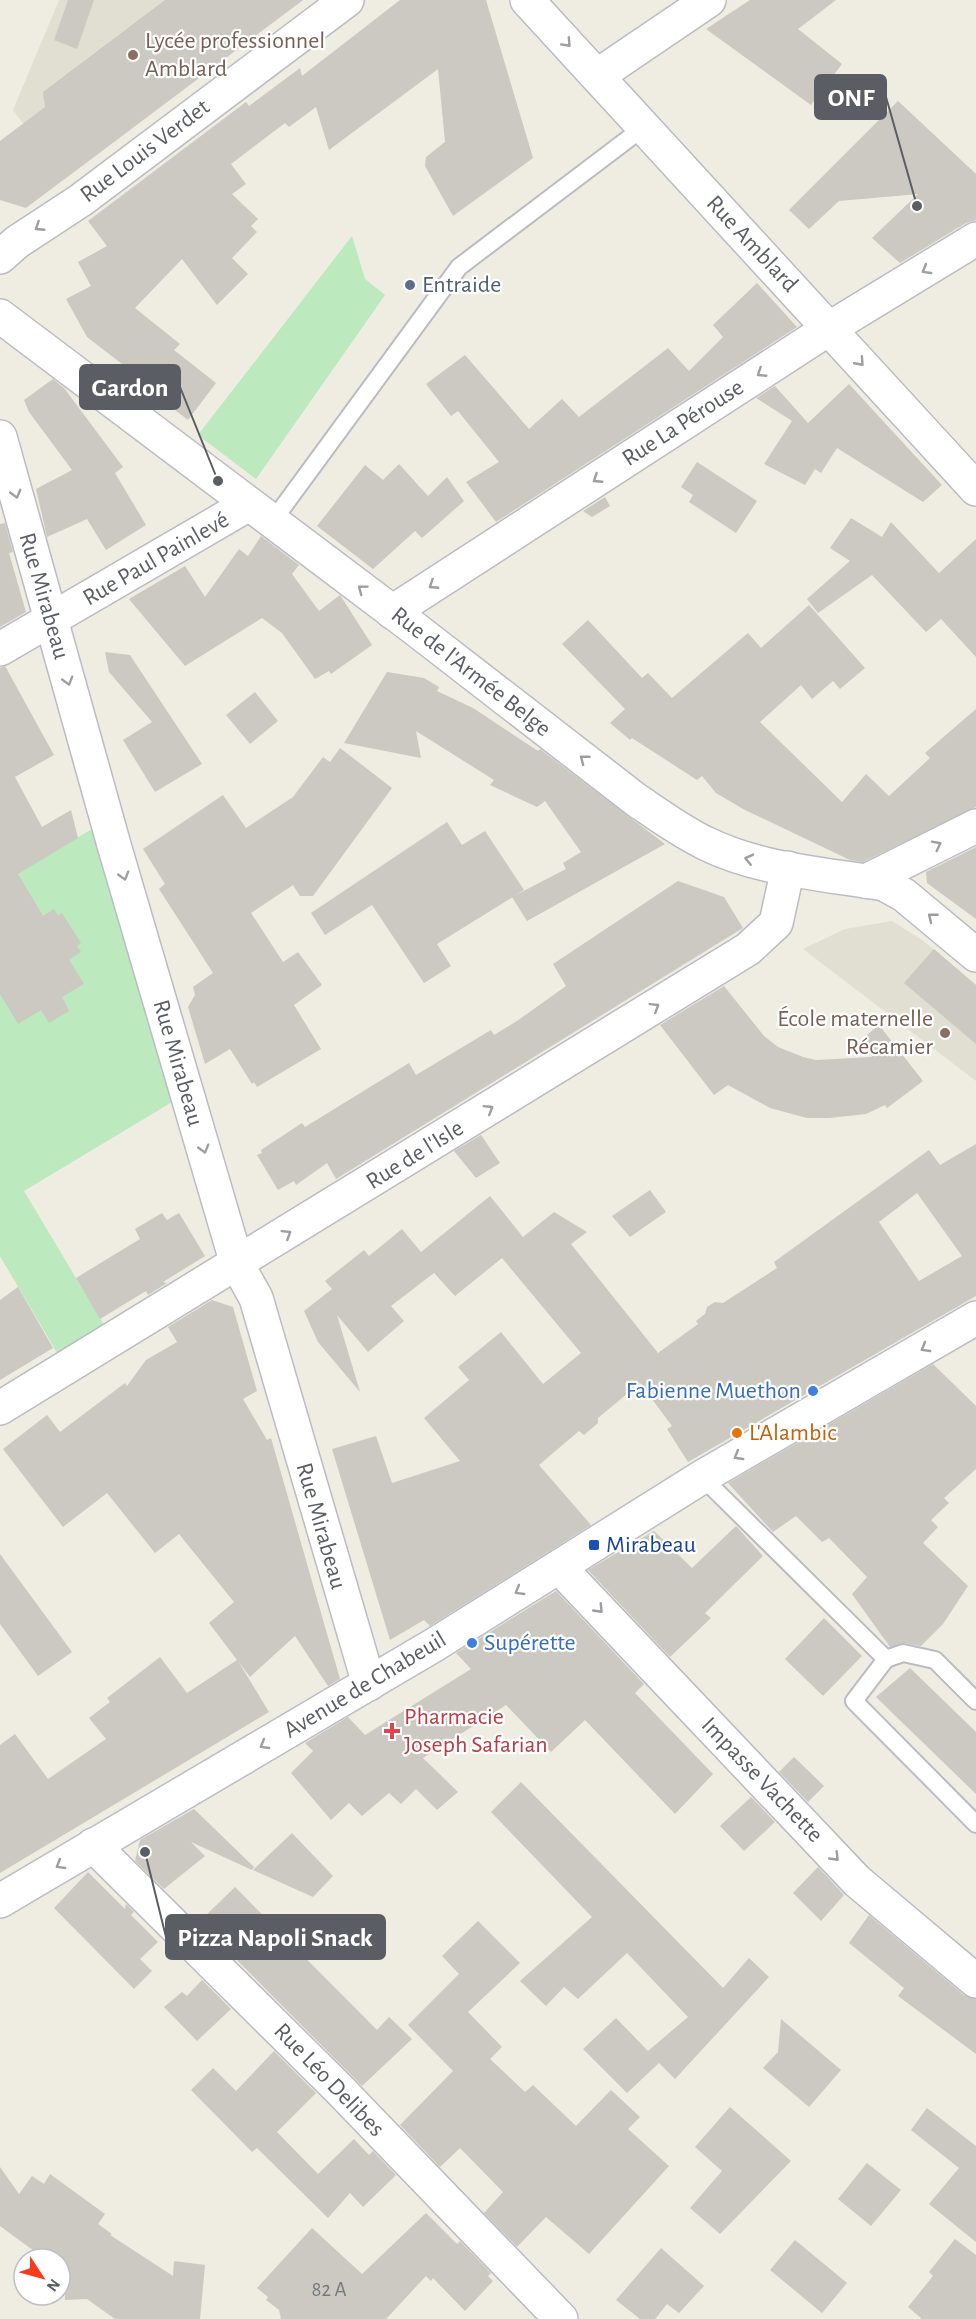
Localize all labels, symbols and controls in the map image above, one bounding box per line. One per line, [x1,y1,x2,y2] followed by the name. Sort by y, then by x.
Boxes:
[145,29,325,81] place label: Lycée professionnel Amblard
[560,36,571,47] one-way arrow
[126,48,140,62] marker: Lycée professionnel Amblard
[815,75,886,119] callout: ONF
[828,85,875,111] text: ONF
[76,95,214,207] street label: Rue Louis Verdet
[702,191,802,297] street label: Rue Amblard
[35,220,46,231] one-way arrow
[922,262,932,274] one-way arrow
[422,273,501,297] place label: Entraide
[403,278,417,292] marker: Entraide
[853,355,864,366] one-way arrow
[80,365,180,409] callout: Gardon
[757,366,768,377] one-way arrow
[92,375,168,401] text: Gardon
[618,375,748,471] street label: Rue La Pérouse
[593,472,604,483] one-way arrow
[8,488,21,498] one-way arrow
[79,508,233,610] street label: Rue Paul Painlevé
[15,530,73,662] street label: Rue Mirabeau
[429,578,440,589] one-way arrow
[358,586,369,597] one-way arrow
[387,602,555,742] street label: Rue de l'Armée Belge
[61,676,73,686] one-way arrow
[579,756,590,767] one-way arrow
[931,841,942,852] one-way arrow
[745,854,755,867] one-way arrow
[116,871,129,881] one-way arrow
[927,913,938,924] one-way arrow
[149,997,207,1129] street label: Rue Mirabeau
[649,1002,659,1014] one-way arrow
[777,1005,933,1059] place label: École maternelle Récamier
[938,1026,952,1040] marker: École maternelle Récamier
[483,1105,493,1117] one-way arrow
[362,1116,468,1194] street label: Rue de l'Isle
[197,1144,209,1154] one-way arrow
[281,1229,291,1241] one-way arrow
[921,1340,931,1352] one-way arrow
[626,1379,801,1403] place label: Fabienne Muethon
[806,1384,820,1398] marker: Fabienne Muethon
[749,1421,836,1445] place label: L'Alambic
[730,1426,744,1440] marker: L'Alambic
[734,1449,745,1460] one-way arrow
[292,1460,350,1592] street label: Rue Mirabeau
[606,1533,696,1557] place label: Mirabeau
[587,1538,601,1552] marker: Mirabeau
[515,1584,525,1596] one-way arrow
[592,1602,603,1613] one-way arrow
[280,1627,450,1743] street label: Avenue de Chabeuil
[484,1631,576,1655] place label: Supérette
[465,1636,479,1650] marker: Supérette
[404,1705,548,1757] place label: Pharmacie Joseph Safarian
[697,1713,827,1847] street label: Impasse Vachette
[385,1724,399,1738] marker: Pharmacie Joseph Safarian
[260,1738,270,1749] one-way arrow
[828,1851,839,1861] one-way arrow
[56,1857,66,1869] one-way arrow
[166,1915,385,1959] callout: Pizza Napoli Snack
[177,1925,373,1951] text: Pizza Napoli Snack
[269,2019,389,2141] street label: Rue Léo Delibes
[12,2247,72,2307] north arrow
[44,2276,63,2294] text: N
[311,2279,347,2300] house number: 82 A

